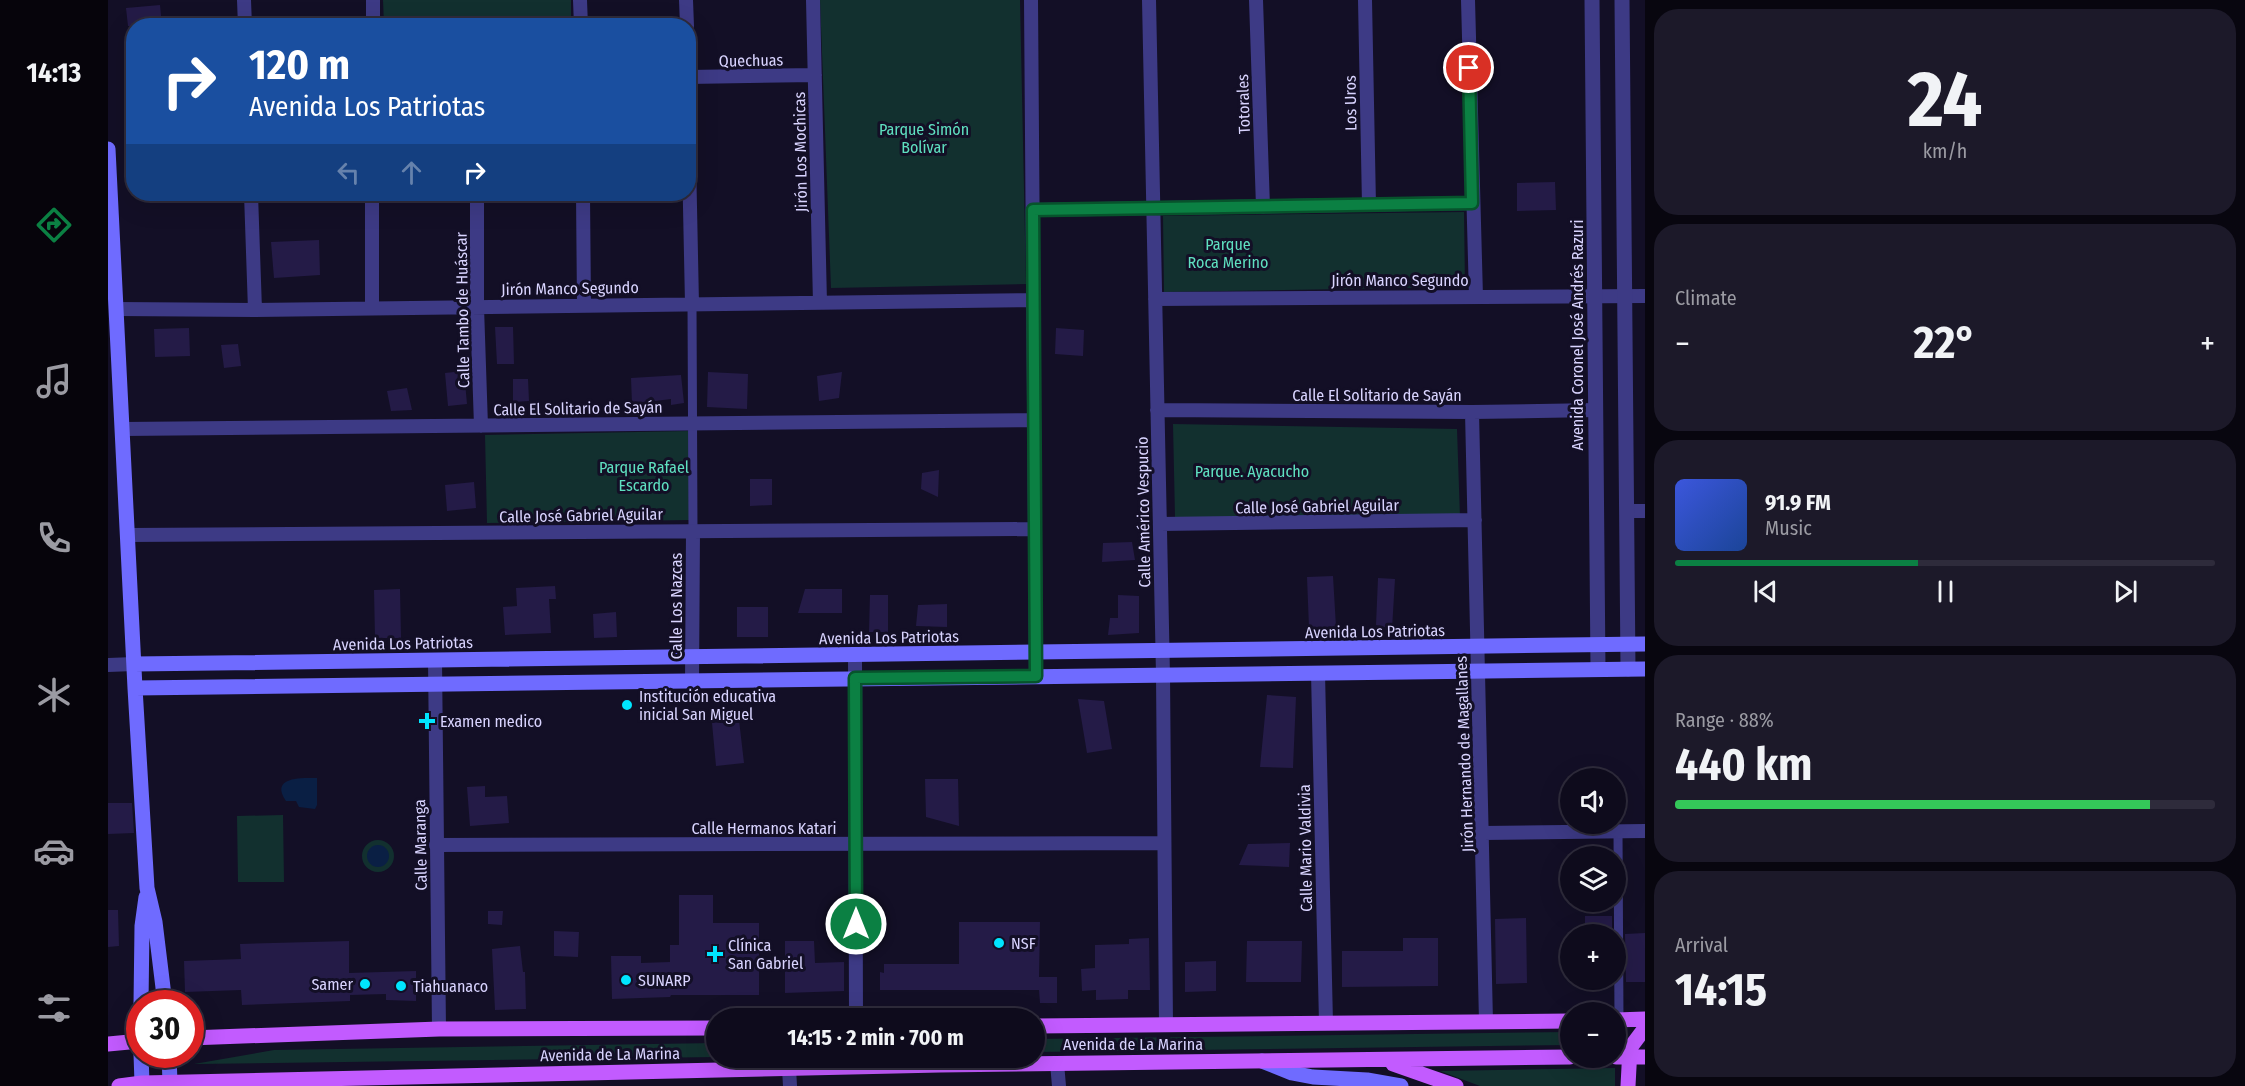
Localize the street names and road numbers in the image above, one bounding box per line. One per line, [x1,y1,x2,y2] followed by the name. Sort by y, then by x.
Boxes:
[719,50,784,71] street label: Quechuas
[1233,74,1254,134] street label: Totorales
[1341,75,1360,131] street label: Los Uros
[790,92,811,212] street label: Jirón Los Mochicas
[1568,219,1587,451] street label: Avenida Coronel José Andrés Razuri
[452,231,473,388] street label: Calle Tambo de Huáscar
[1331,271,1469,290] street label: Jirón Manco Segundo
[501,278,639,299] street label: Jirón Manco Segundo
[1292,386,1462,405] street label: Calle El Solitario de Sayán
[493,398,663,419] street label: Calle El Solitario de Sayán
[1133,436,1154,588] street label: Calle Américo Vespucio
[1235,496,1399,517] street label: Calle José Gabriel Aguilar
[499,505,663,526] street label: Calle José Gabriel Aguilar
[667,553,686,659] street label: Calle Los Nazcas
[1305,621,1445,642] street label: Avenida Los Patriotas
[819,627,959,648] street label: Avenida Los Patriotas
[333,633,473,654] street label: Avenida Los Patriotas
[1452,655,1477,852] street label: Jirón Hernando de Magallanes
[1295,784,1316,912] street label: Calle Mario Valdivia
[410,799,431,891] street label: Calle Maranga
[691,819,837,838] street label: Calle Hermanos Katari
[1063,1035,1203,1054] street label: Avenida de La Marina
[540,1044,680,1065] street label: Avenida de La Marina

